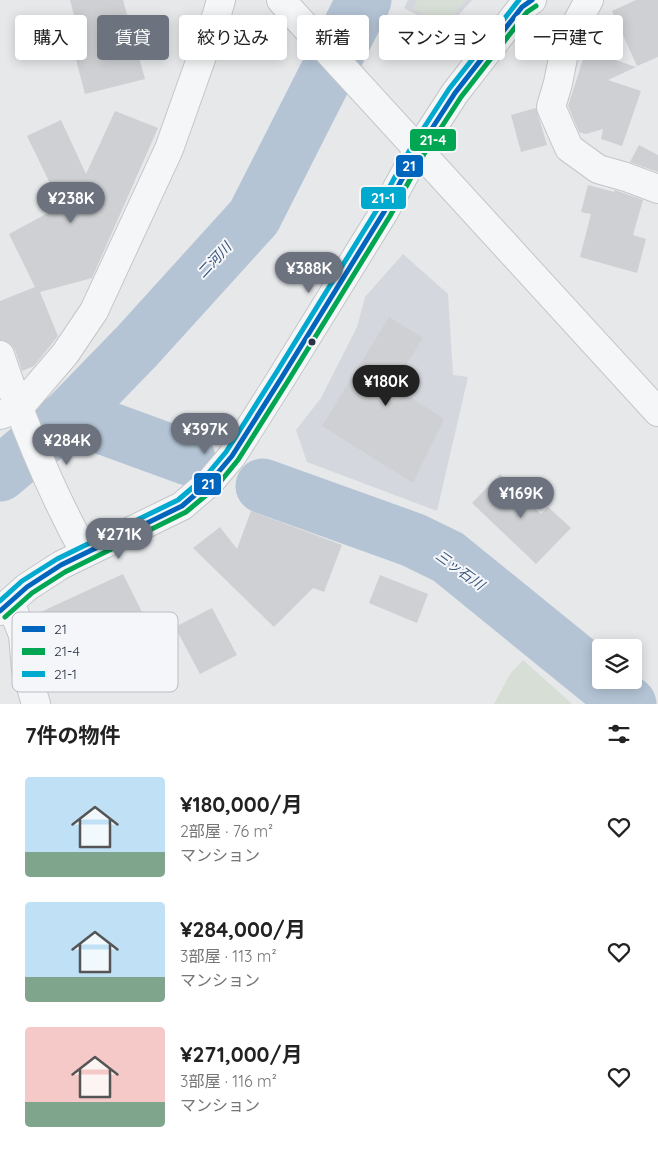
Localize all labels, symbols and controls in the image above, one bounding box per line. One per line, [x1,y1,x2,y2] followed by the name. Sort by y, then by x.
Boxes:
[15,15,87,60] chip: 購入
[97,15,169,60] chip: 賃貸
[179,15,287,60] chip: 絞り込み
[297,15,369,60] chip: 新着
[379,15,505,60] chip: マンション
[515,15,623,60] chip: 一戸建て
[409,128,457,152] line badge: 21-4
[419,131,447,149] text: 21-4
[395,154,424,178] line badge: 21
[402,157,416,175] text: 21
[36,182,106,224] pin: ¥238K
[360,186,407,210] line badge: 21-1
[48,188,94,208] text: ¥238K
[371,189,395,207] text: 21-1
[193,237,236,281] water label: 二河川
[274,252,344,294] pin: ¥388K
[286,258,332,278] text: ¥388K
[307,337,317,347] unlabelled marker
[351,364,421,407] pin: ¥180K
[364,371,408,391] text: ¥180K
[170,412,240,455] pin: ¥397K
[182,419,228,439] text: ¥397K
[32,424,102,466] pin: ¥284K
[43,430,91,450] text: ¥284K
[193,472,222,496] line badge: 21
[201,475,215,493] text: 21
[486,476,556,519] pin: ¥169K
[499,483,543,503] text: ¥169K
[84,518,154,560] pin: ¥271K
[97,524,141,544] text: ¥271K
[432,546,490,595] water label: 三ッ石川
[12,612,178,692] legend
[54,620,67,638] text: 21
[592,639,642,689] map controls
[592,639,642,689] button: layers
[54,642,80,660] text: 21-4
[54,665,77,683] text: 21-1
[605,720,633,748] icon: filters
[25,722,121,748] text: 7件の物件
[180,791,302,817] text: ¥180,000/月
[65,797,125,857] icon: home
[605,813,633,841] icon: heart
[180,821,273,841] text: 2部屋 · 76 m²
[180,845,260,865] text: マンション
[180,916,306,942] text: ¥284,000/月
[65,922,125,982] icon: home
[605,938,633,966] icon: heart
[180,946,277,966] text: 3部屋 · 113 m²
[180,970,260,990] text: マンション
[180,1041,302,1067] text: ¥271,000/月
[65,1047,125,1107] icon: home
[605,1063,633,1091] icon: heart
[180,1071,277,1091] text: 3部屋 · 116 m²
[180,1095,260,1115] text: マンション

